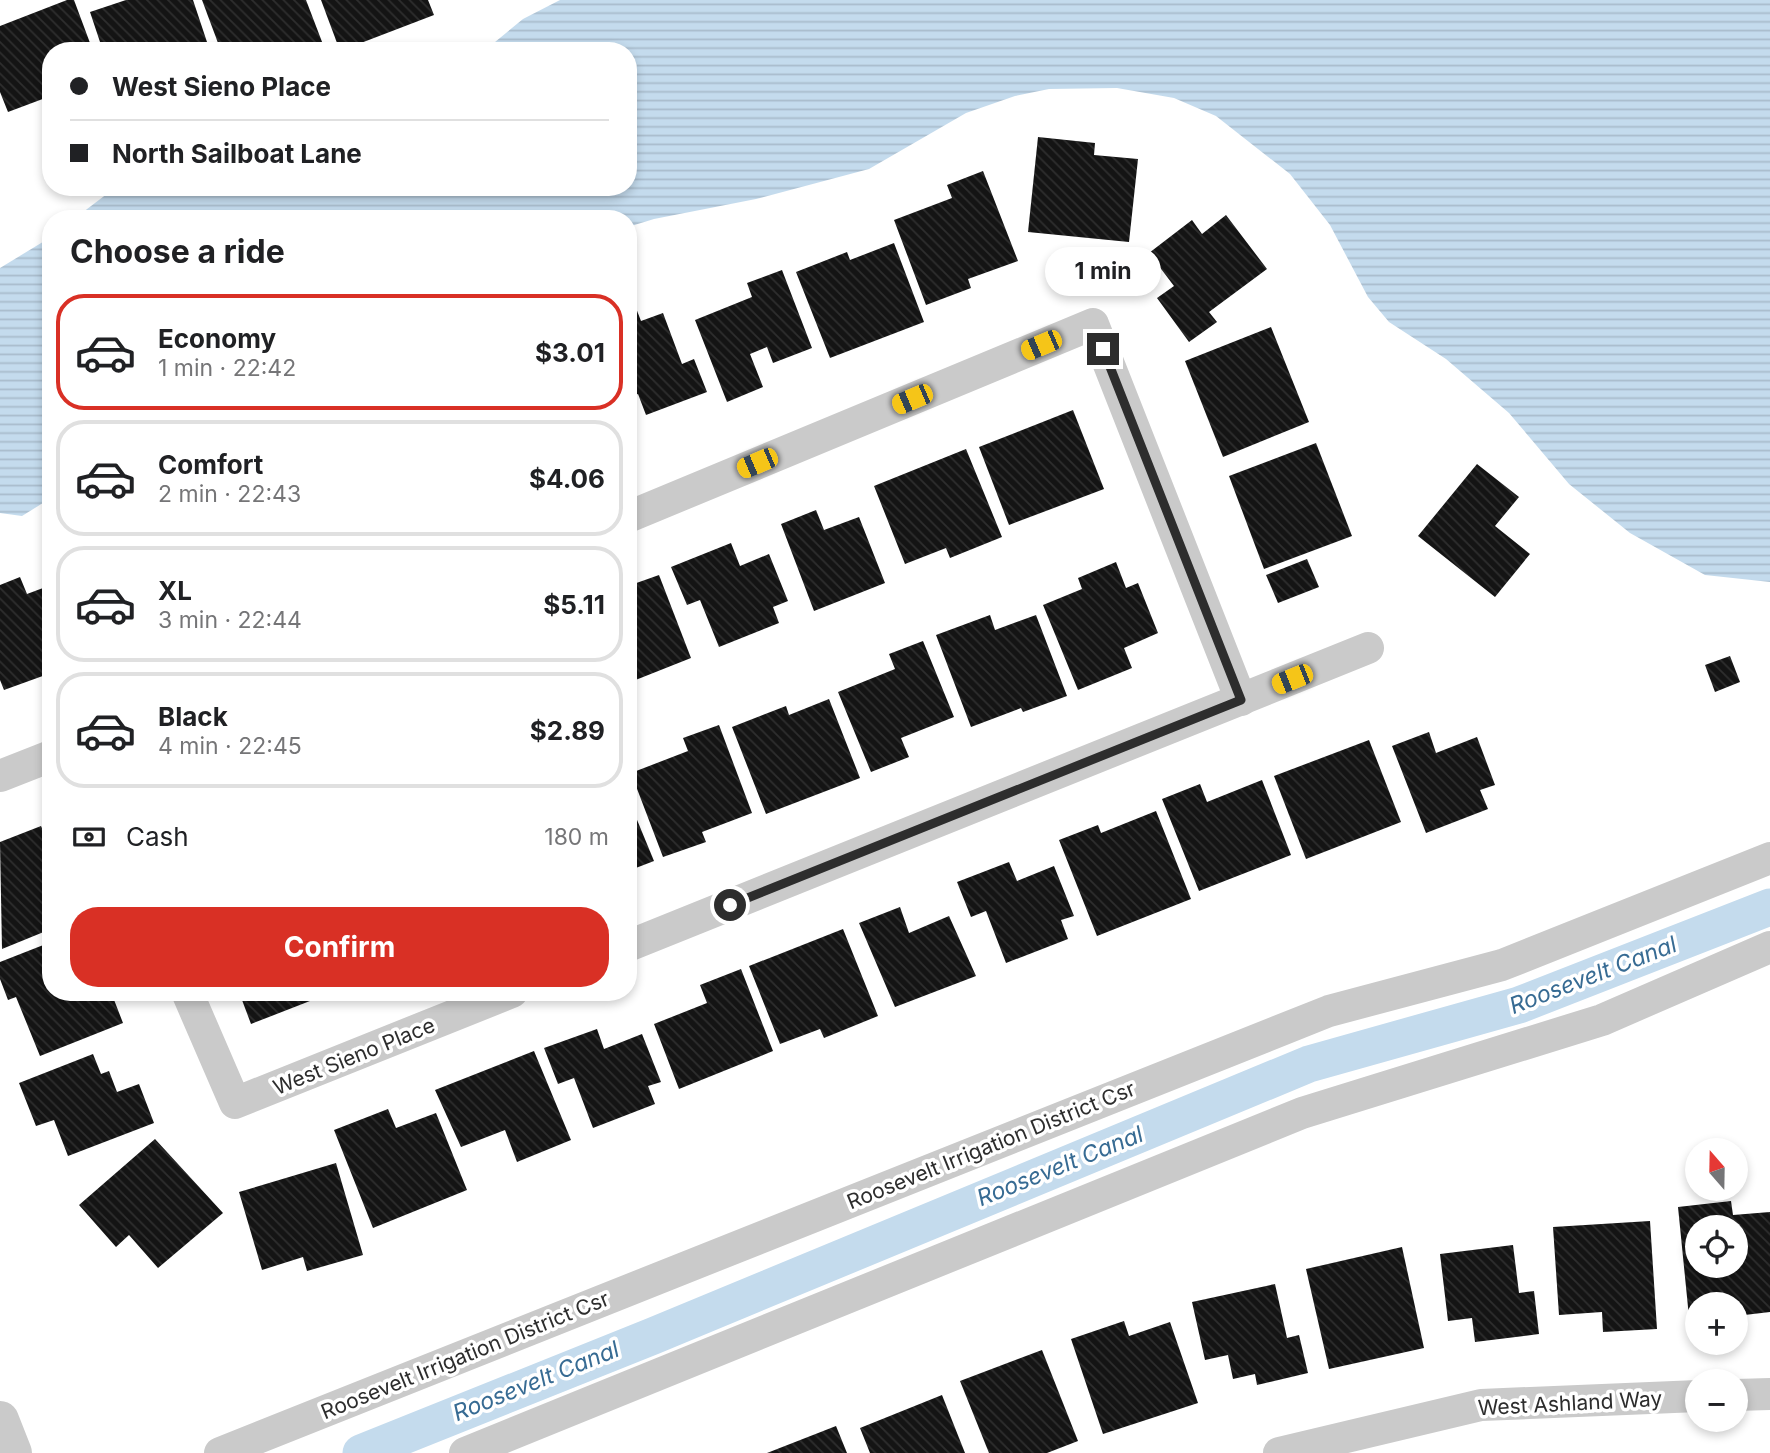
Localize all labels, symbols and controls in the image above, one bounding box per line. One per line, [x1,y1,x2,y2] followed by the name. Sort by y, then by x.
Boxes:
[112,71,331,102] text: West Sieno Place
[112,138,362,169] text: North Sailboat Lane
[70,232,285,271] text: Choose a ride
[1045,247,1161,296] callout: 1 min
[1075,257,1131,285] text: 1 min
[74,321,137,384] icon: car
[158,323,276,354] text: Economy
[1018,327,1065,363] car
[1087,333,1119,365] route end
[535,337,605,368] text: $3.01
[158,354,296,382] text: 1 min · 22:42
[889,381,936,417] car
[734,445,781,481] car
[74,447,137,510] icon: car
[158,449,263,480] text: Comfort
[529,463,605,494] text: $4.06
[158,480,301,508] text: 2 min · 22:43
[74,573,137,636] icon: car
[158,575,192,606] text: XL
[543,589,605,620] text: $5.11
[158,606,302,634] text: 3 min · 22:44
[1269,661,1316,697] car
[74,699,137,762] icon: car
[158,701,228,732] text: Black
[530,715,605,746] text: $2.89
[158,732,302,760] text: 4 min · 22:45
[70,818,108,856] icon: cash
[126,821,189,852] text: Cash
[544,823,609,851] text: 180 m
[714,889,746,921] route start
[70,907,609,987] button: Confirm
[1505,930,1681,1020] water label: Roosevelt Canal
[270,1012,438,1100] street label: West Sieno Place
[843,1076,1139,1214] street label: Roosevelt Irrigation District Csr
[973,1120,1148,1212] water label: Roosevelt Canal
[1685,1138,1748,1200] north arrow
[1685,1138,1748,1432] map controls
[1685,1215,1748,1278] button: locate
[317,1286,613,1424] street label: Roosevelt Irrigation District Csr
[1685,1292,1748,1355] button: +
[449,1335,624,1427] water label: Roosevelt Canal
[1685,1369,1748,1432] button: −
[1477,1386,1663,1420] street label: West Ashland Way

